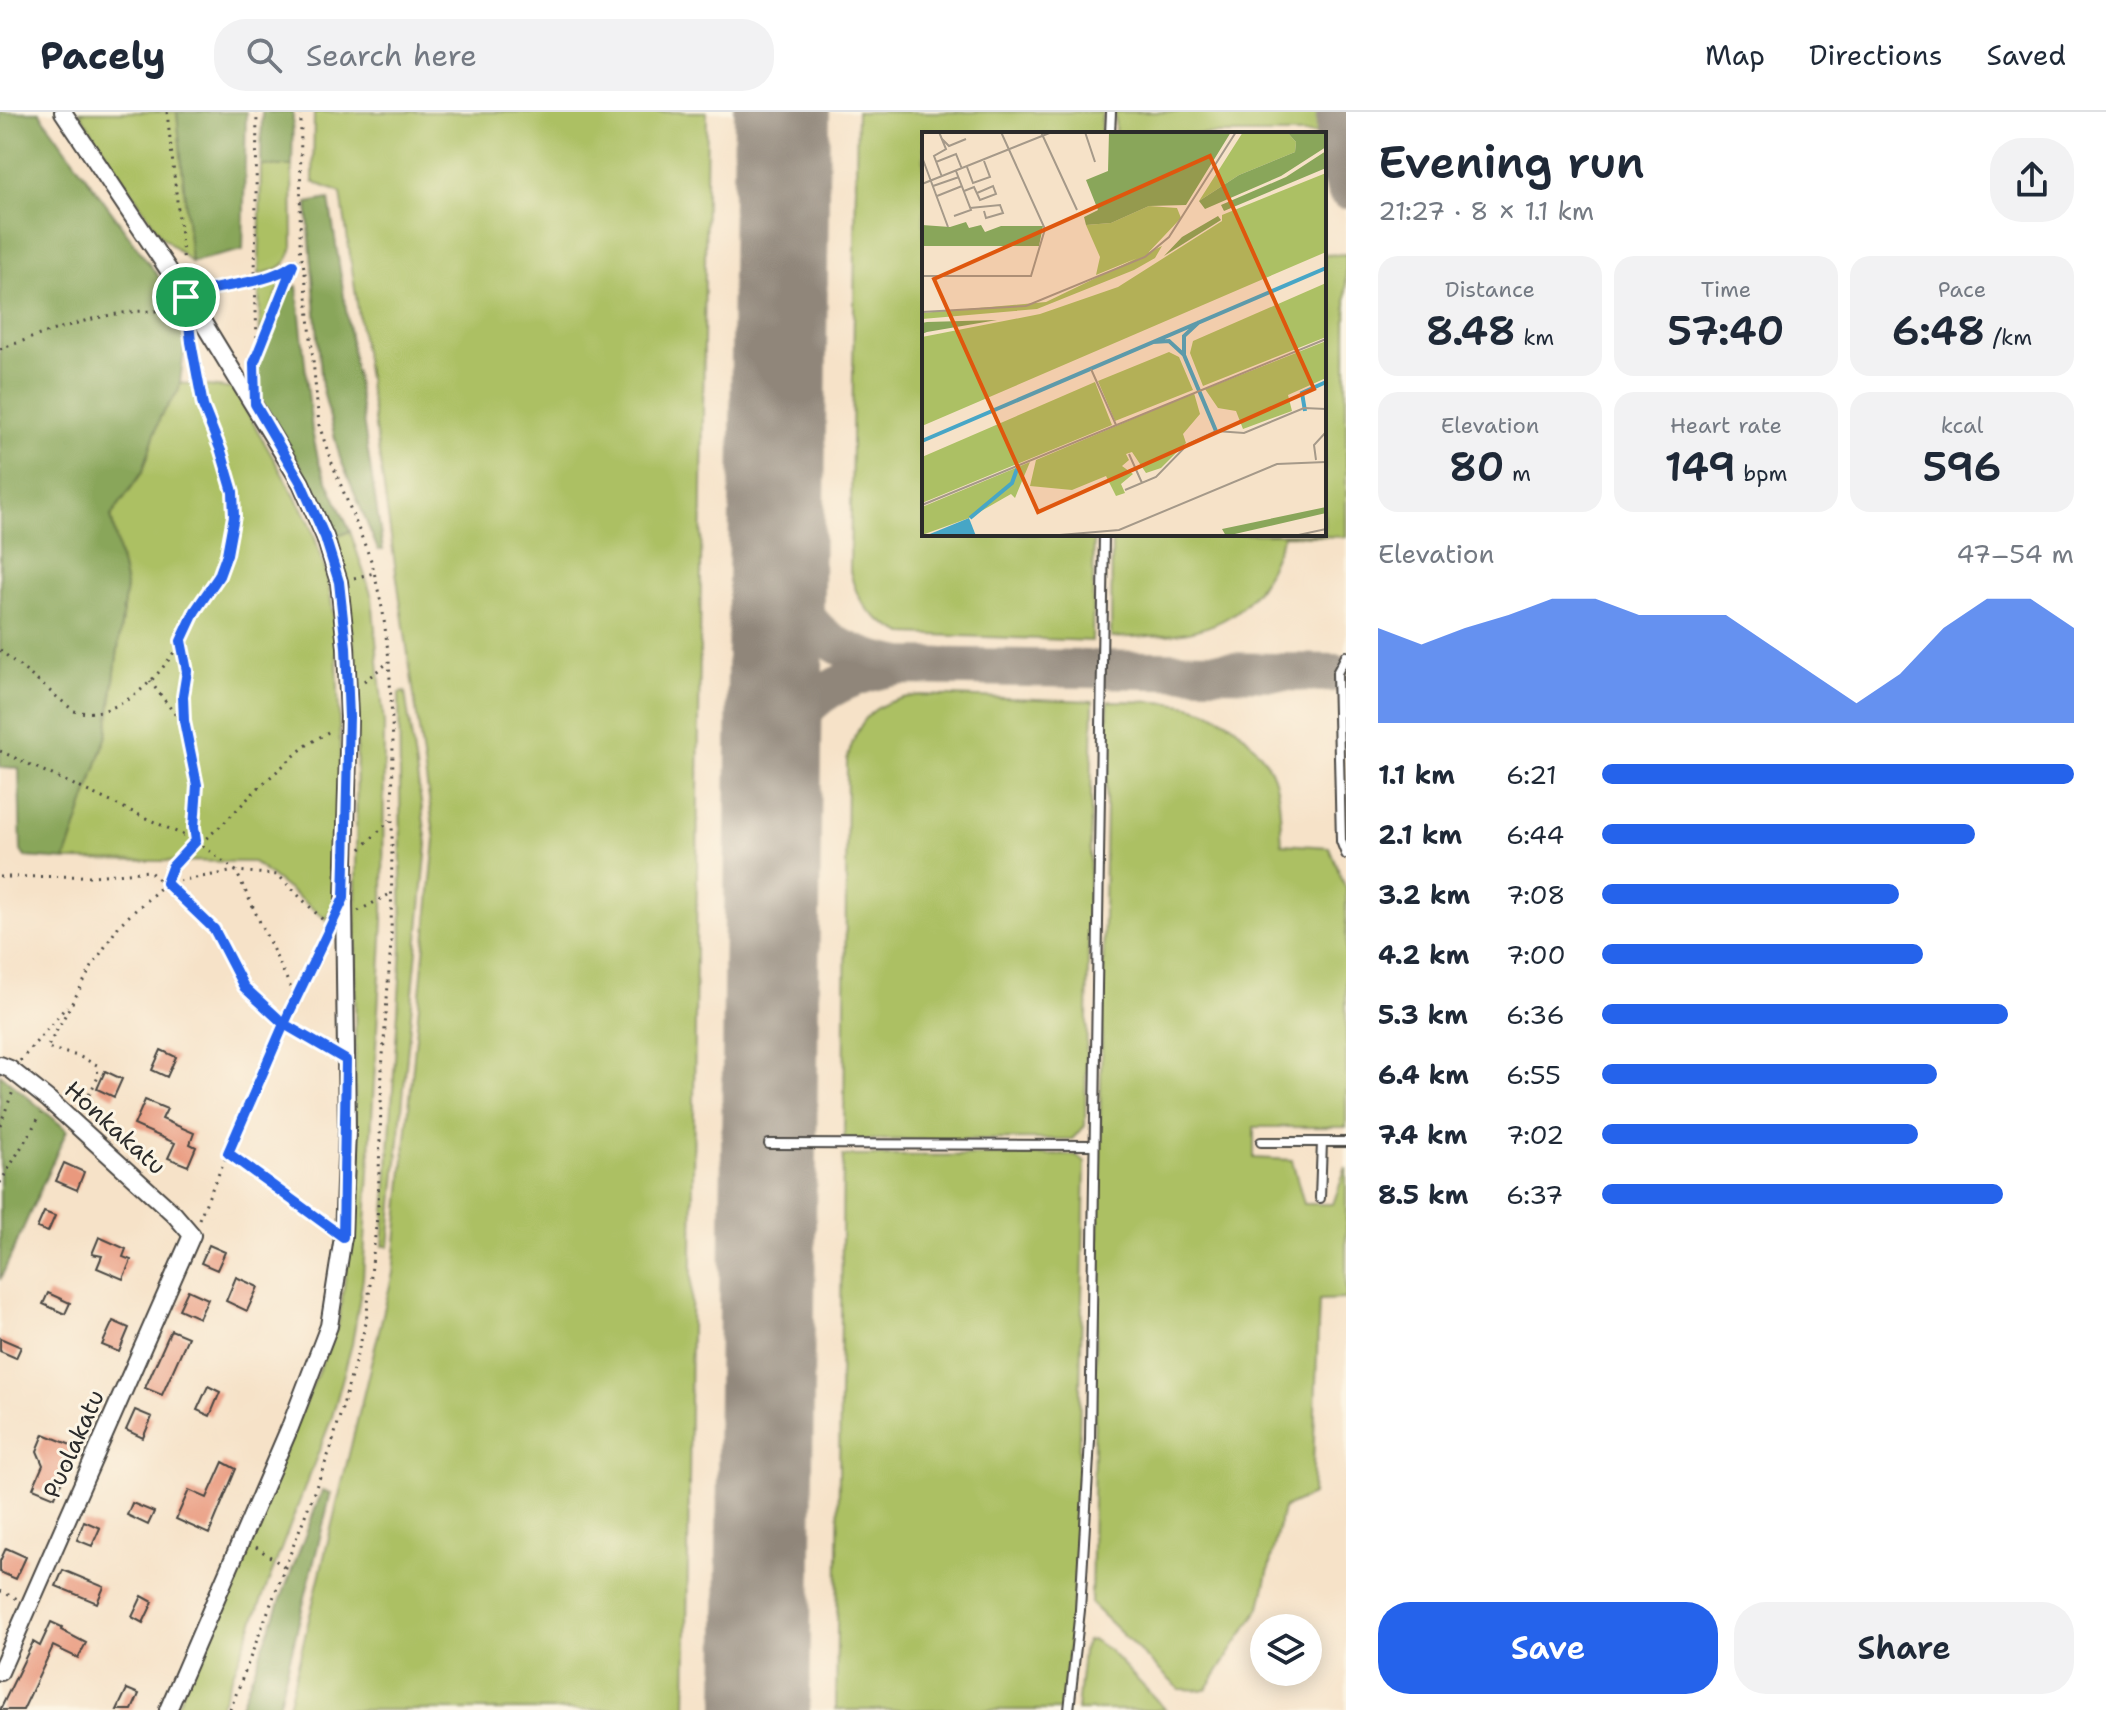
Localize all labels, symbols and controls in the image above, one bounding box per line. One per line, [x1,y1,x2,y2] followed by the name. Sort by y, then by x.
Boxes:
[214,19,774,91] search box
[40,30,166,81] text: Pacely
[242,33,286,77] icon: search
[306,35,477,76] text: Search here
[1705,36,1765,74] text: Map
[1809,36,1943,74] text: Directions
[1987,36,2066,74] text: Saved
[922,132,1326,536] inset map
[1378,133,1645,192] text: Evening run
[1990,138,2074,222] button: share
[1378,193,1594,228] text: 21:27 · 8 × 1.1 km
[152,263,220,331] pin
[164,275,208,319] icon: arrive
[1445,275,1535,304] text: Distance
[1701,275,1751,304] text: Time
[1938,275,1986,304] text: Pace
[1426,304,1516,358] text: 8.48
[1667,304,1785,358] text: 57:40
[1892,304,1985,358] text: 6:48
[1516,323,1554,352] text: km
[1985,323,2032,352] text: /km
[1441,411,1539,440] text: Elevation
[1670,411,1782,440] text: Heart rate
[1941,411,1983,440] text: kcal
[1449,440,1505,494] text: 80
[1664,440,1736,494] text: 149
[1922,440,2002,494] text: 596
[1505,459,1531,488] text: m
[1736,459,1788,488] text: bpm
[1378,536,1494,571] text: Elevation
[1956,536,2074,571] text: 47–54 m
[1378,757,1455,792] text: 1.1 km
[1506,757,1557,792] text: 6:21
[1378,817,1462,852] text: 2.1 km
[1506,817,1565,852] text: 6:44
[1378,877,1470,912] text: 3.2 km
[1506,877,1566,912] text: 7:08
[1378,937,1470,972] text: 4.2 km
[1506,937,1566,972] text: 7:00
[1378,997,1468,1032] text: 5.3 km
[1506,997,1565,1032] text: 6:36
[1378,1057,1469,1092] text: 6.4 km
[1506,1057,1561,1092] text: 6:55
[57,1074,173,1182] street label: Honkakatu
[1378,1117,1467,1152] text: 7.4 km
[1506,1117,1564,1152] text: 7:02
[1378,1177,1468,1212] text: 8.5 km
[1506,1177,1563,1212] text: 6:37
[36,1385,112,1503] street label: Puolakatu
[1378,1602,1718,1694] button: Save
[1734,1602,2074,1694] button: Share
[1250,1614,1322,1686] map controls
[1250,1614,1322,1686] button: layers

